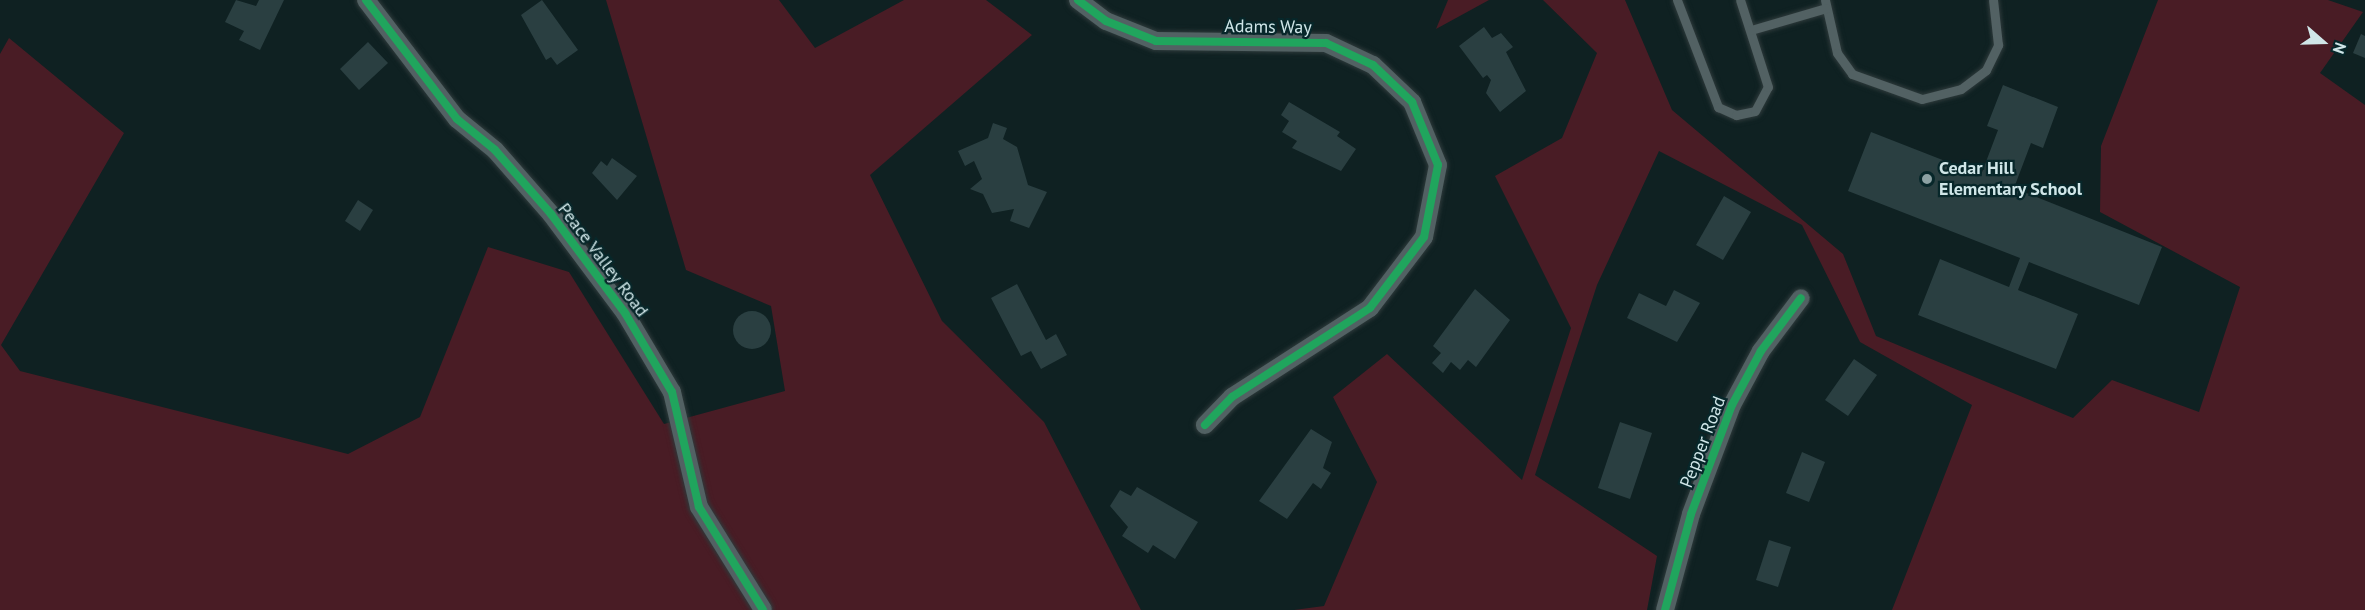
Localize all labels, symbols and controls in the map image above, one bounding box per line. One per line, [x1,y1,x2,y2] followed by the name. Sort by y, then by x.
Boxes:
[2293,12,2353,72] north arrow
[1224,15,1312,39] street label: Adams Way
[2329,40,2351,57] text: N
[1939,158,2083,201] place label: Cedar Hill Elementary School
[1920,172,1934,186] marker: Cedar Hill Elementary School
[553,198,653,322] street label: Peace Valley Road
[1676,393,1730,491] street label: Pepper Road

